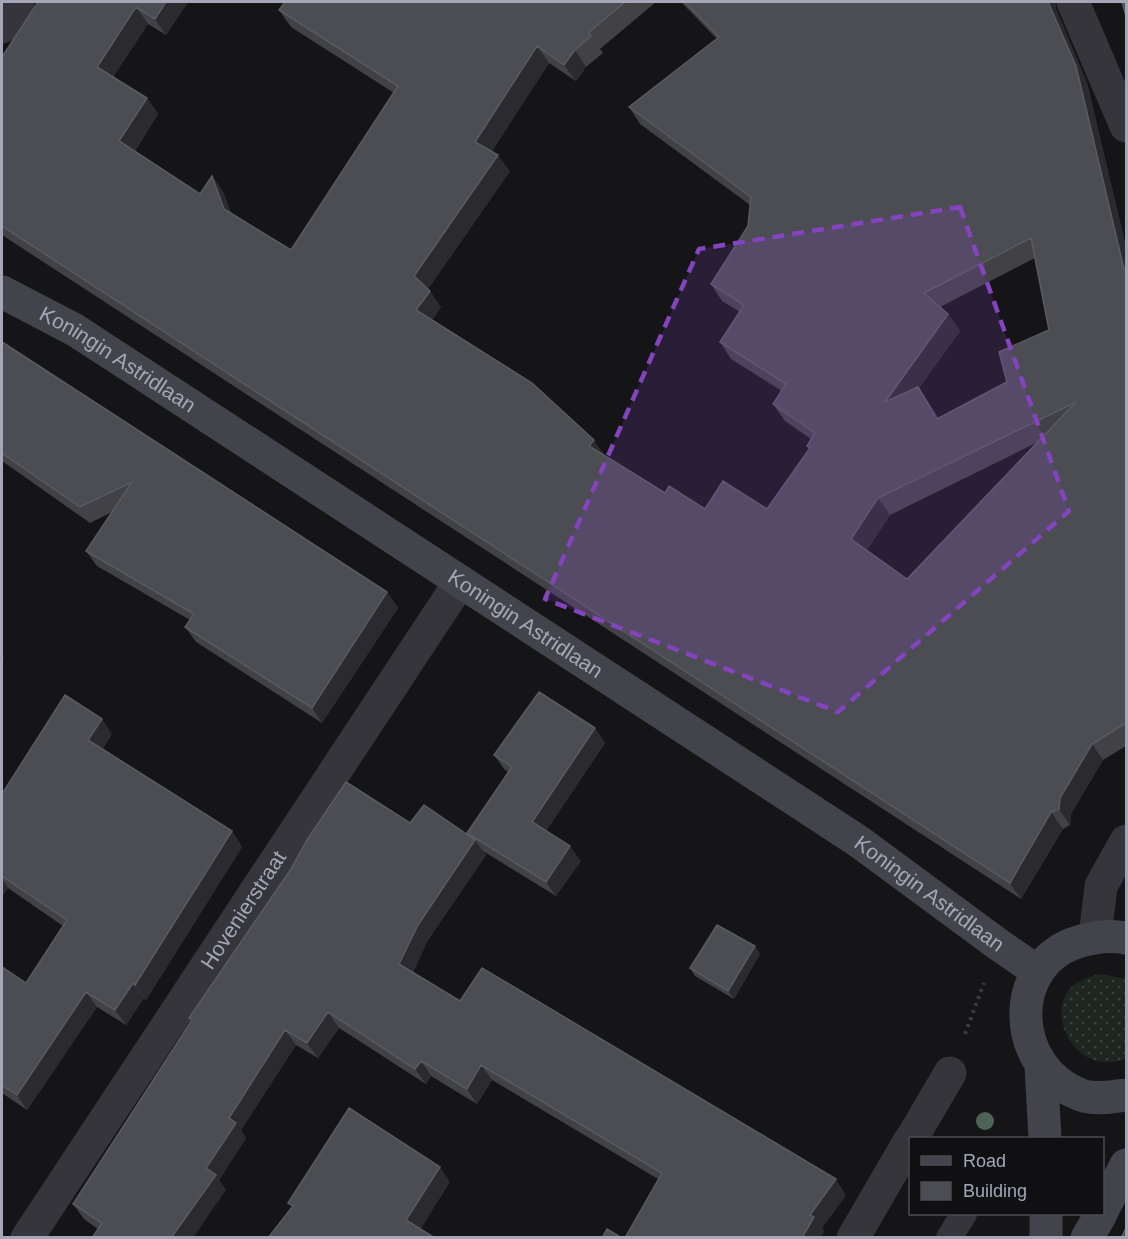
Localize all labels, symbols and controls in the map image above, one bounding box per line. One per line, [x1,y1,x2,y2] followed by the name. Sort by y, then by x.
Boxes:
[36,302,200,417] street label: Koningin Astridlaan
[444,565,607,682] street label: Koningin Astridlaan
[850,831,1009,956] street label: Koningin Astridlaan
[196,846,290,973] street label: Hovenierstraat
[909,1137,1104,1215] legend
[963,1151,1006,1171] text: Road
[963,1181,1027,1201] text: Building

